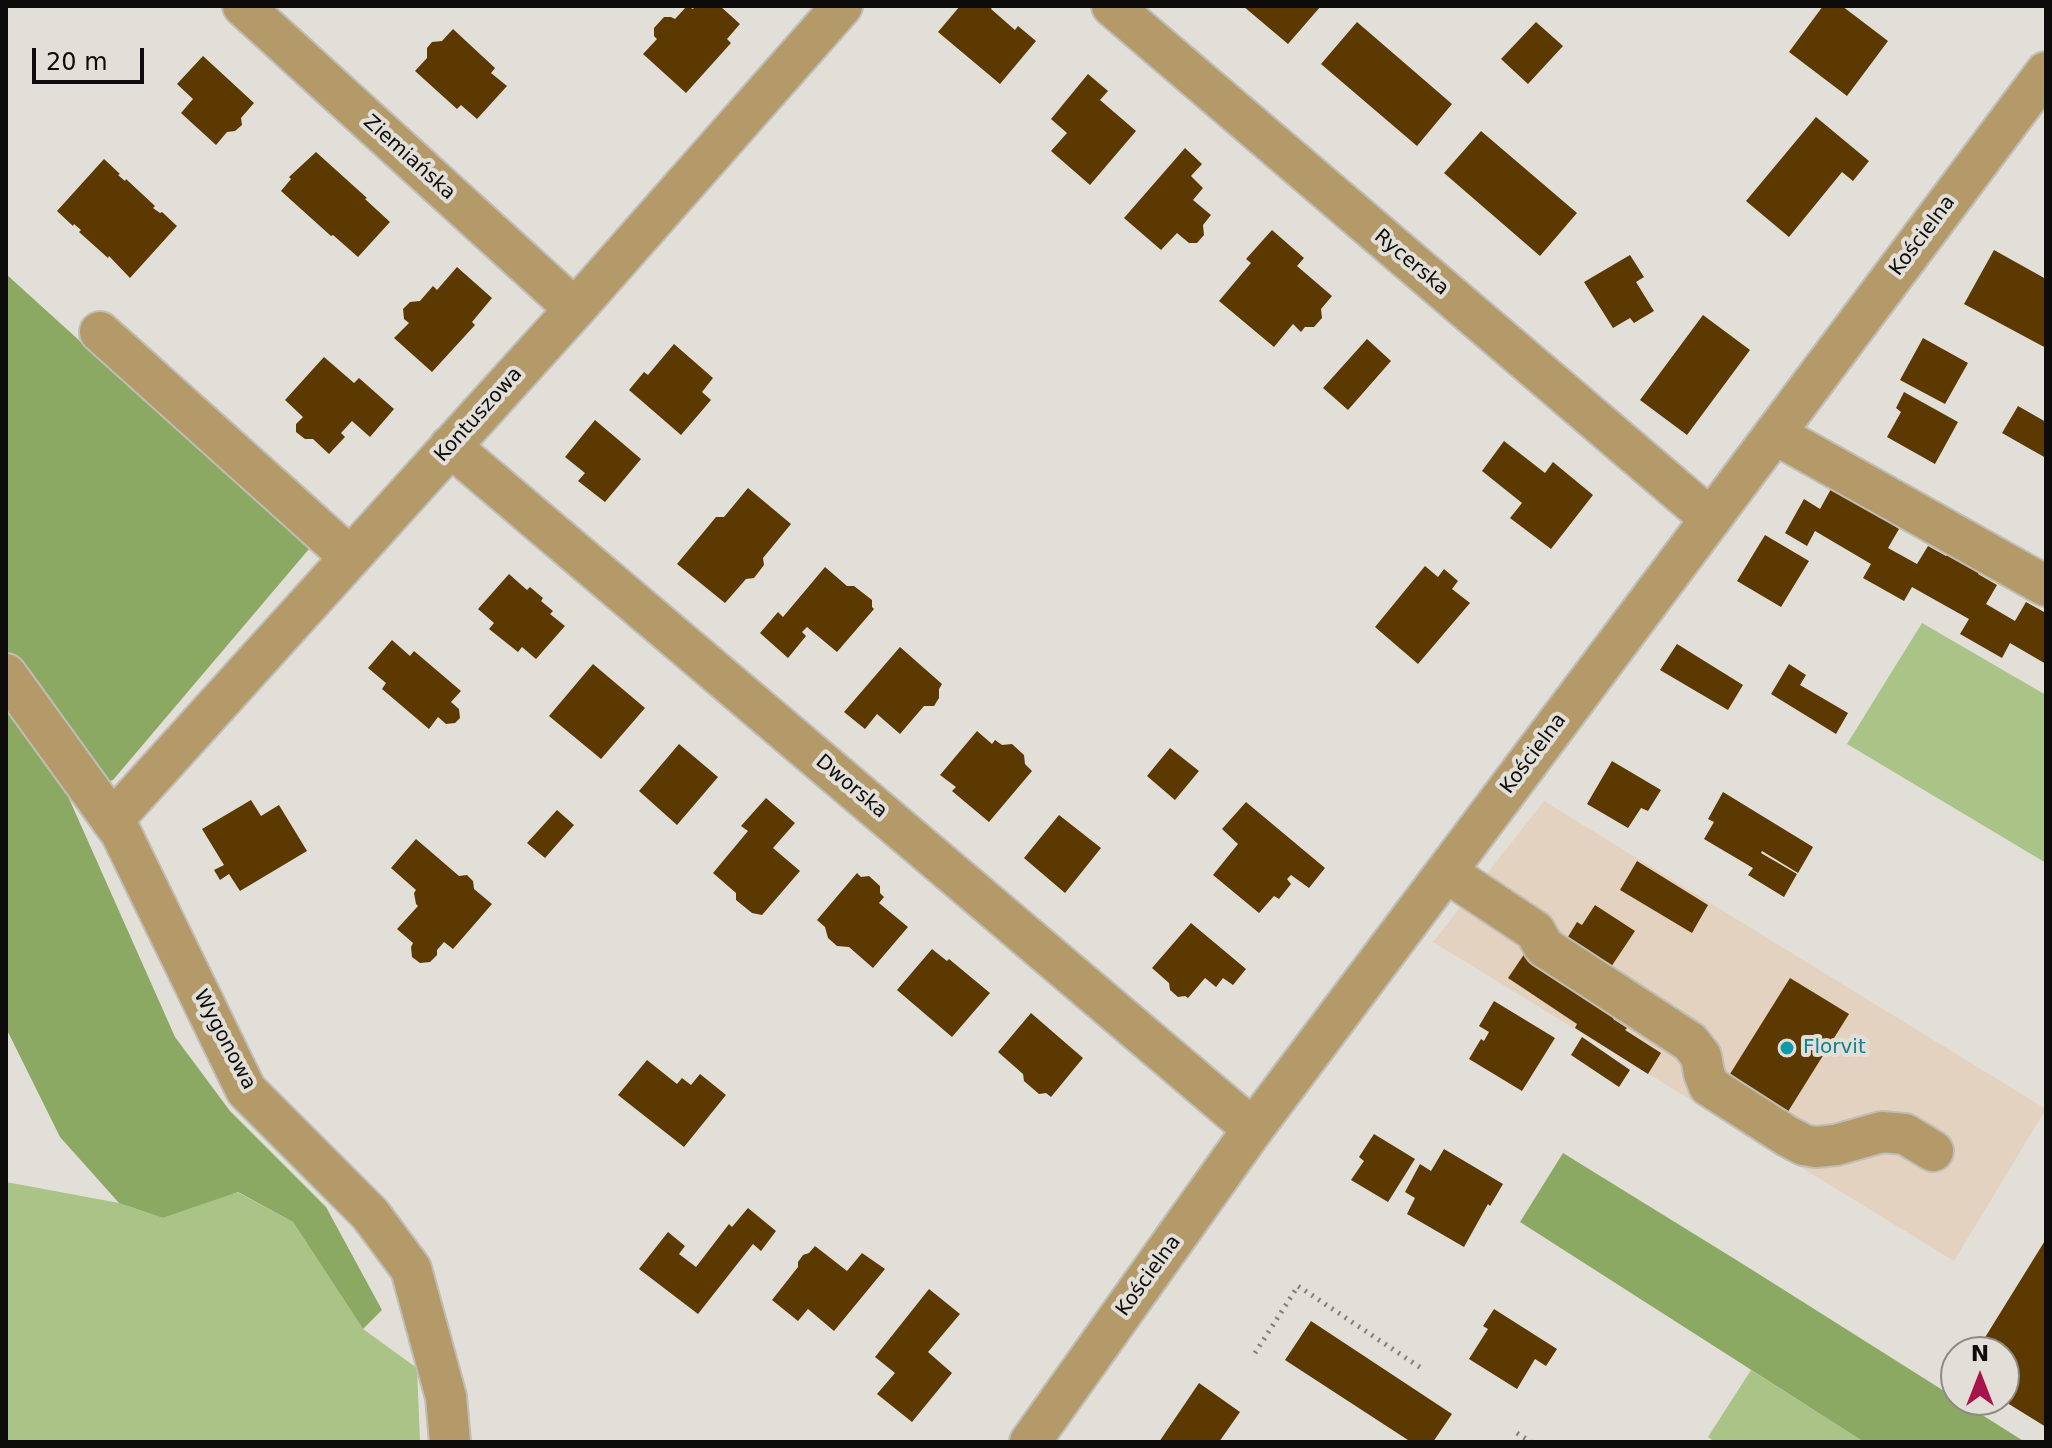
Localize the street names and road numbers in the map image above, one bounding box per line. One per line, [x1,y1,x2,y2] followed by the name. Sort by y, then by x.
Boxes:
[358,110,460,206] street label: Ziemiańska
[1885,191,1961,281] street label: Kościelna
[1369,225,1453,301] street label: Rycerska
[430,363,528,467] street label: Kontuszowa
[1496,709,1572,799] street label: Kościelna
[810,750,892,824] street label: Dworska
[188,986,260,1094] street label: Wygonowa
[1112,1231,1186,1321] street label: Kościelna

